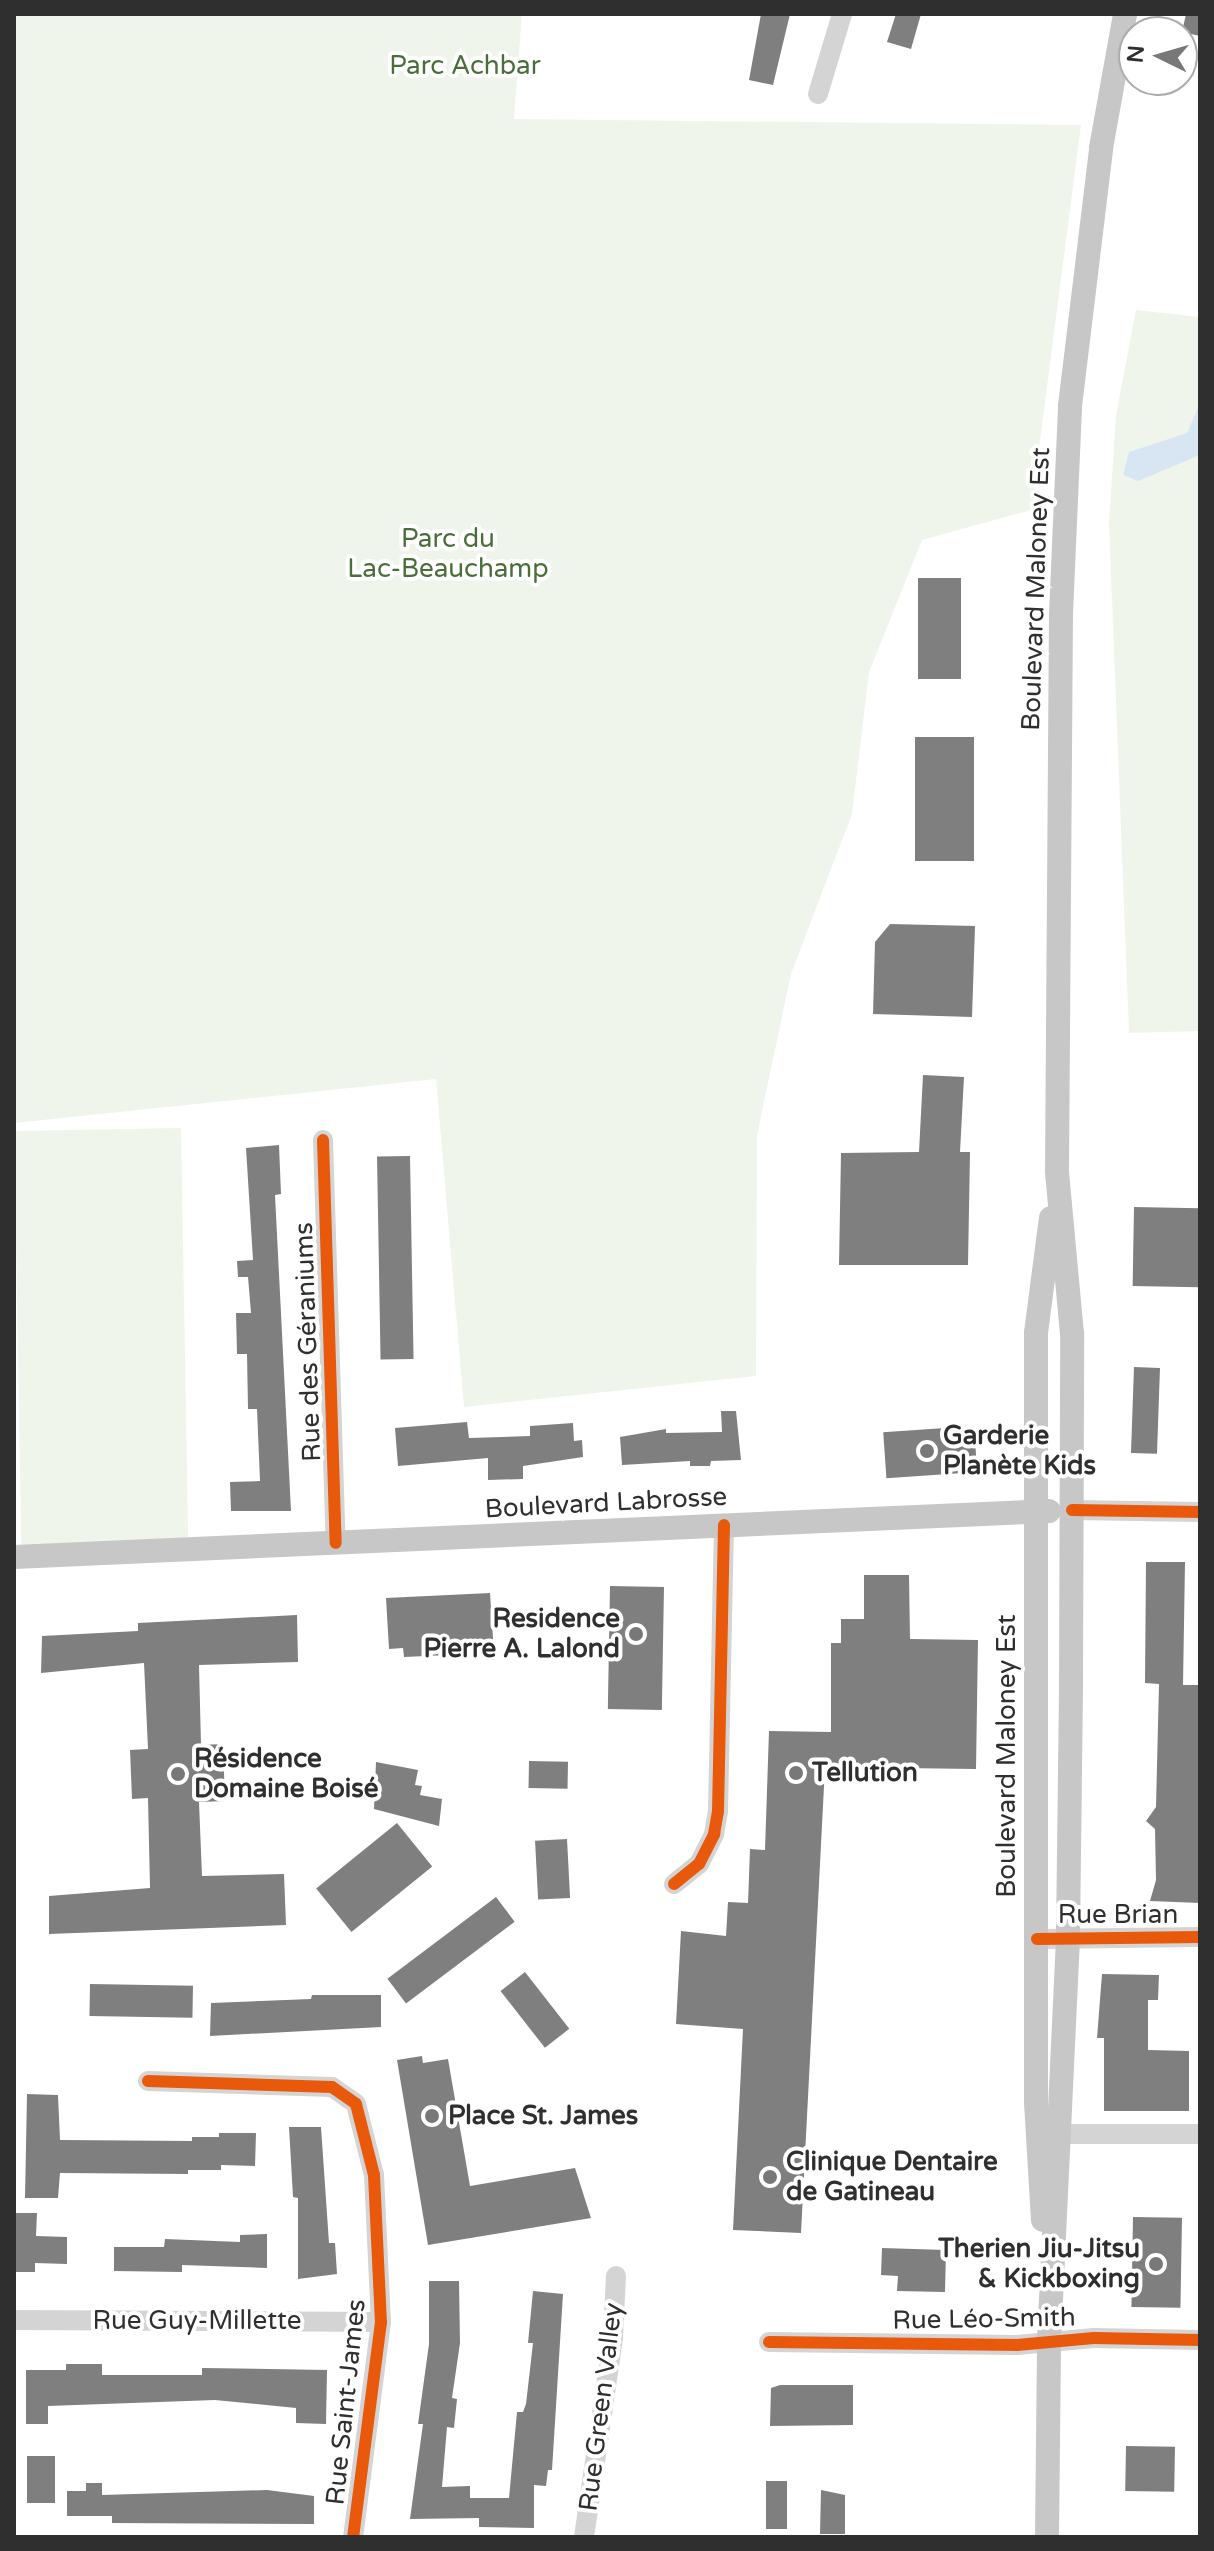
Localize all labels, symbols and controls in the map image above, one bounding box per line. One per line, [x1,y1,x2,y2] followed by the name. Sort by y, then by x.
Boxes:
[1118,16,1198,96] north arrow
[1122,44,1150,64] text: N
[389,50,541,82] park label: Parc Achbar
[1015,447,1057,731] street label: Boulevard Maloney Est
[347,523,549,584] park label: Parc du Lac-Beauchamp
[288,1222,328,1462] street label: Rue des Géraniums
[943,1420,1096,1482] place label: Garderie Planète Kids
[918,1442,936,1460] marker: Garderie Planète Kids
[484,1481,728,1525] street label: Boulevard Labrosse
[424,1603,620,1664] place label: Residence Pierre A. Lalond
[991,1614,1023,1898] street label: Boulevard Maloney Est
[627,1625,645,1643] marker: Residence Pierre A. Lalond
[194,1743,378,1804] place label: Résidence Domaine Boisé
[812,1757,918,1789] place label: Tellution
[787,1764,805,1782] marker: Tellution
[169,1765,187,1783] marker: Résidence Domaine Boisé
[1058,1899,1178,1931] street label: Rue Brian
[448,2100,638,2132] place label: Place St. James
[423,2107,441,2125] marker: Place St. James
[786,2146,998,2208] place label: Clinique Dentaire de Gatineau
[761,2168,779,2186] marker: Clinique Dentaire de Gatineau
[938,2233,1140,2294] place label: Therien Jiu-Jitsu & Kickboxing
[1147,2255,1165,2273] marker: Therien Jiu-Jitsu & Kickboxing
[320,2298,372,2506] street label: Rue Saint-James
[573,2301,629,2513] street label: Rue Green Valley
[892,2302,1076,2336] street label: Rue Léo-Smith
[92,2305,302,2337] street label: Rue Guy-Millette

